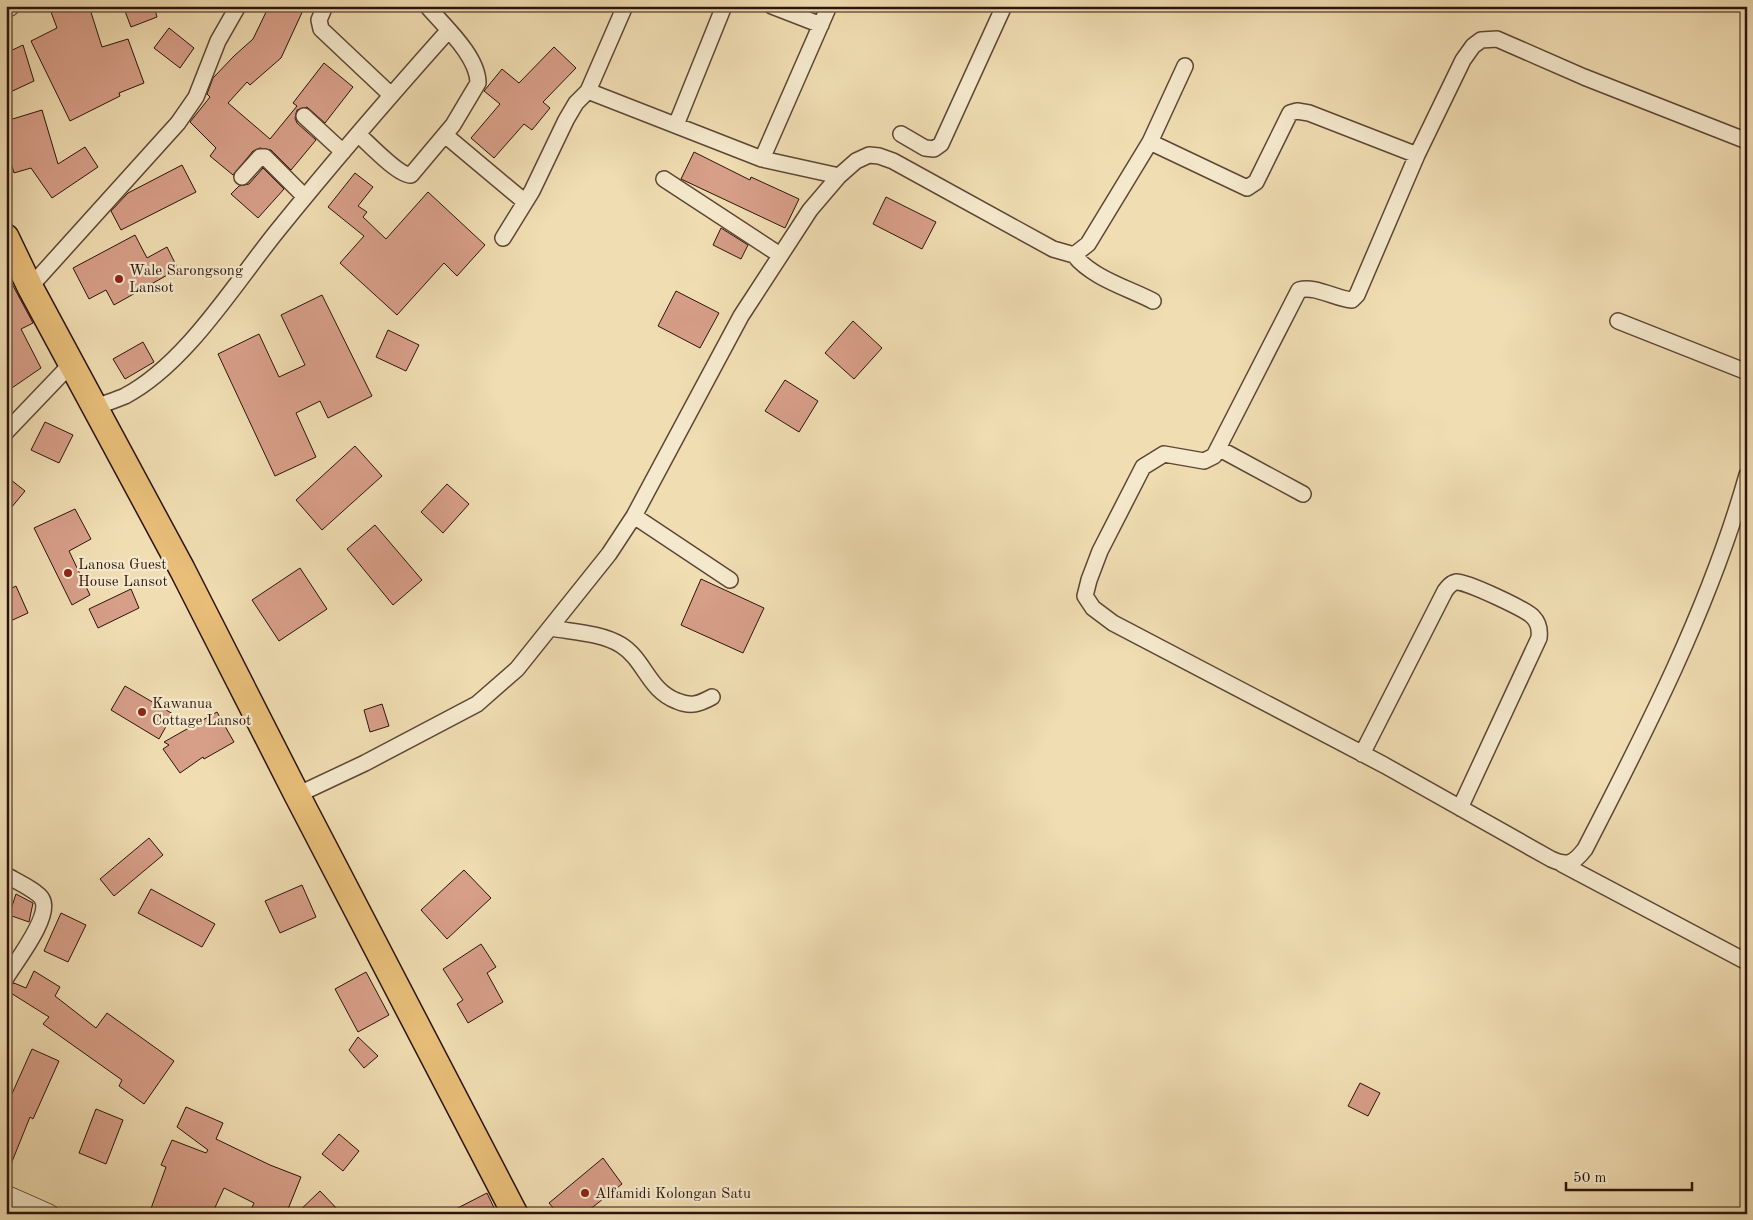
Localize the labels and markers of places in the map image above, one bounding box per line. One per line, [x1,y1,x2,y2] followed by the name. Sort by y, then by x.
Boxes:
[129,264,243,296] place label: Wale Sarongsong Lansot
[113,273,125,285] marker: Wale Sarongsong Lansot
[78,558,168,590] place label: Lanosa Guest House Lansot
[62,567,74,579] marker: Lanosa Guest House Lansot
[152,697,251,729] place label: Kawanua Cottage Lansot
[136,706,148,718] marker: Kawanua Cottage Lansot
[579,1187,591,1199] marker: Alfamidi Kolongan Satu
[595,1187,751,1202] place label: Alfamidi Kolongan Satu

